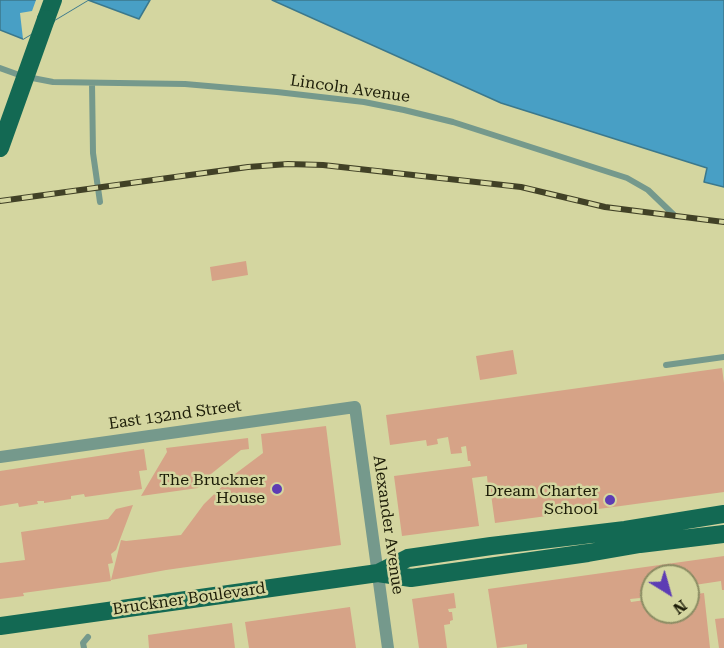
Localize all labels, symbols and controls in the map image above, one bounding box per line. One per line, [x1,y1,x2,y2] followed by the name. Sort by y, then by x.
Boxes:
[289,71,411,107] street label: Lincoln Avenue
[107,396,243,434] street label: East 132nd Street
[369,454,407,596] street label: Alexander Avenue
[159,470,265,508] place label: The Bruckner House
[485,481,598,519] place label: Dream Charter School
[270,482,284,496] marker: The Bruckner House
[603,493,617,507] marker: Dream Charter School
[640,564,700,624] north arrow
[111,579,267,619] street label: Bruckner Boulevard
[669,596,691,618] text: N

